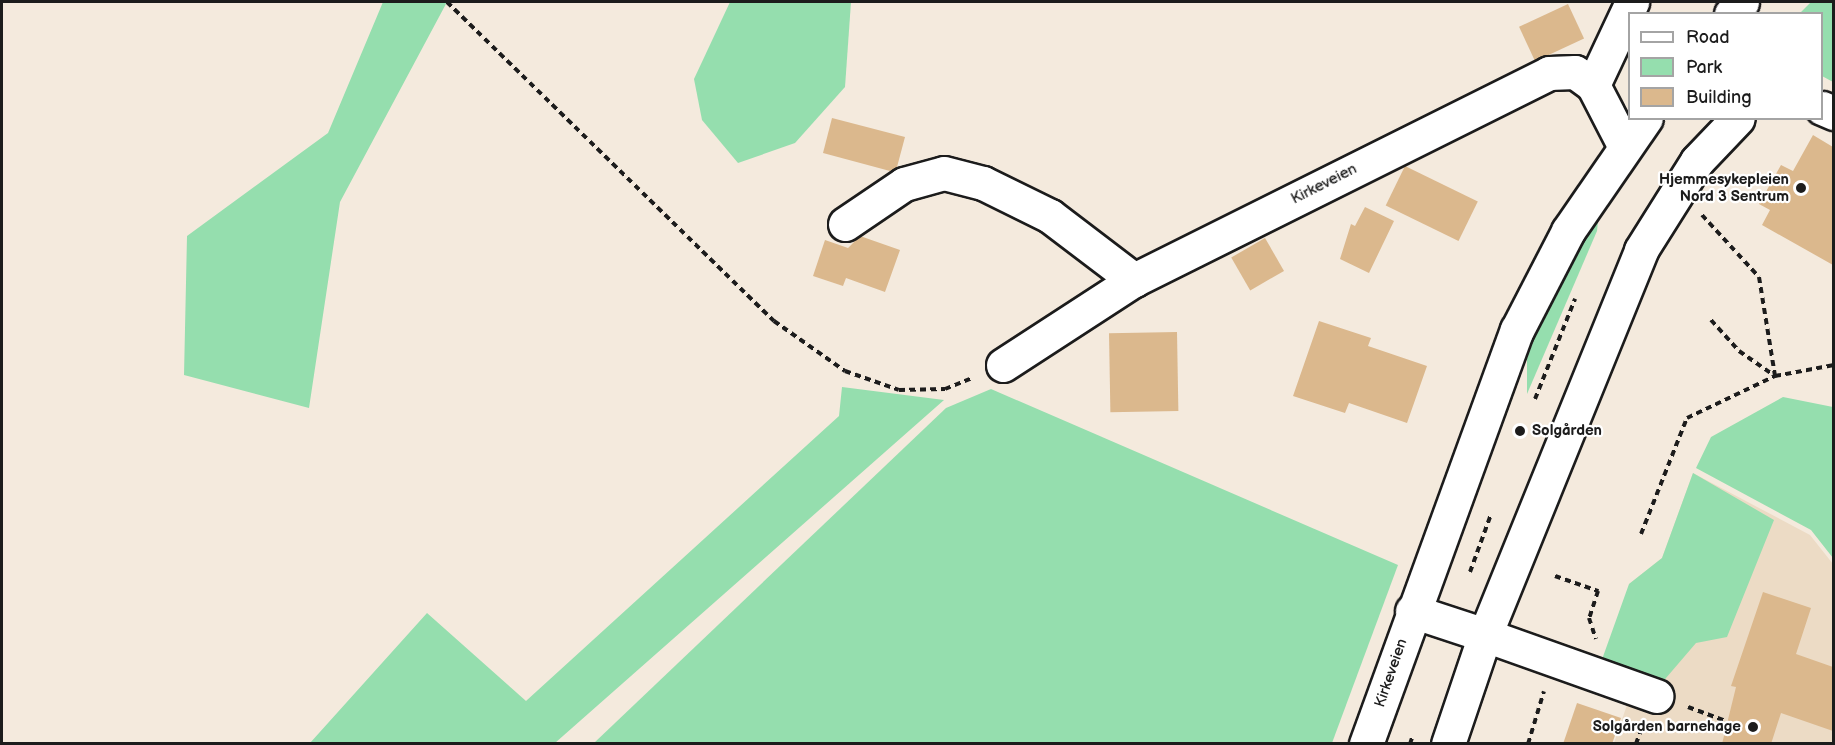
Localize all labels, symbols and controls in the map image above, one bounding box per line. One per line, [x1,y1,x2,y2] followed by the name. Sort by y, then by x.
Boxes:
[1628,12,1823,120] legend
[1686,27,1730,48] text: Road
[1686,57,1722,78] text: Park
[1686,87,1752,108] text: Building
[1288,160,1360,208] street label: Kirkeveien
[1659,170,1789,205] place label: Hjemmesykepleien Nord 3 Sentrum
[1794,181,1808,195] marker: Hjemmesykepleien Nord 3 Sentrum
[1532,422,1602,440] place label: Solgården
[1513,424,1527,438] marker: Solgården
[1371,636,1411,710] street label: Kirkeveien
[1593,718,1741,736] place label: Solgården barnehage
[1746,720,1760,734] marker: Solgården barnehage

